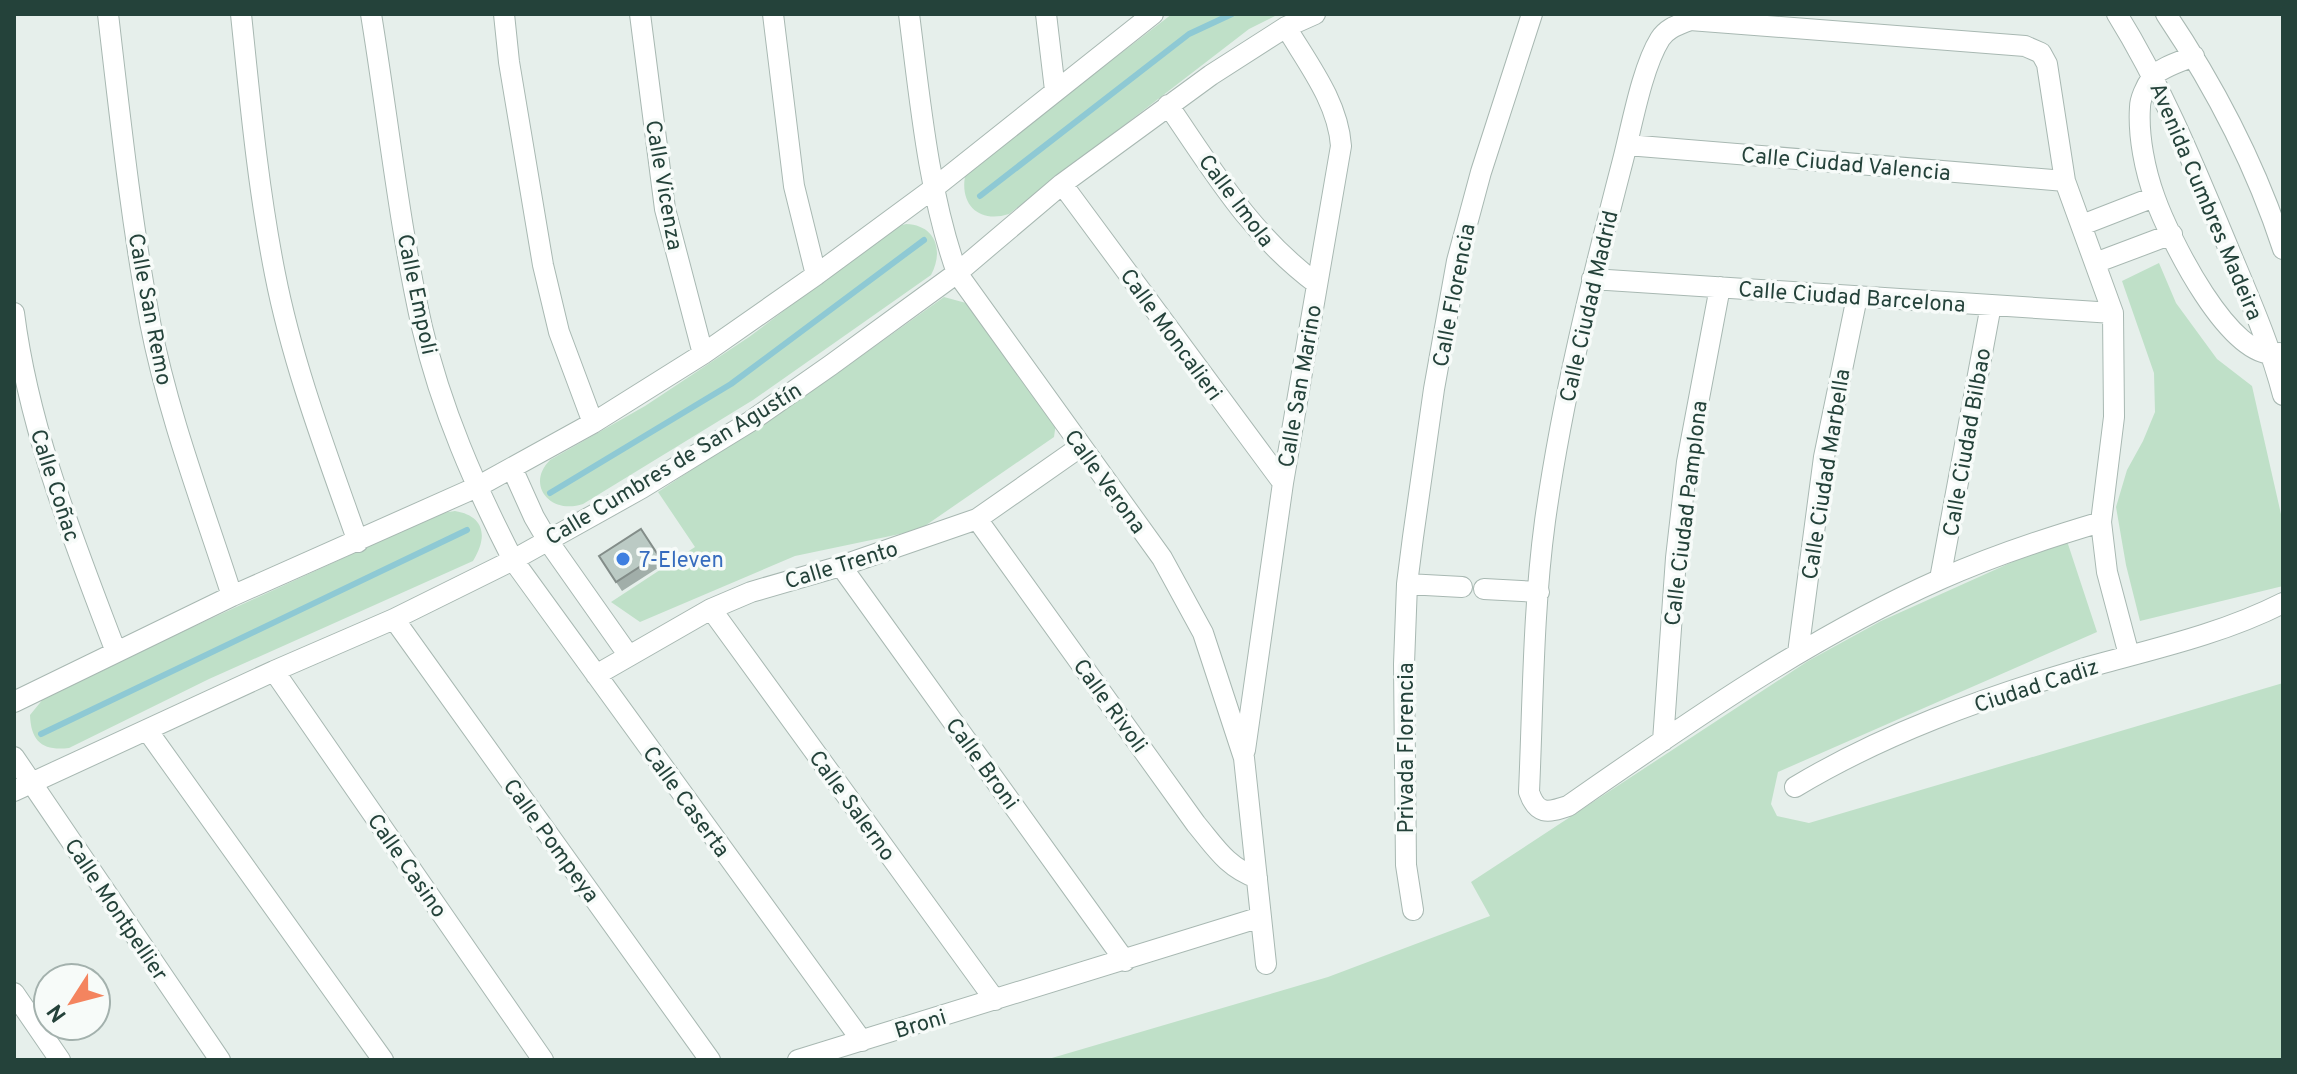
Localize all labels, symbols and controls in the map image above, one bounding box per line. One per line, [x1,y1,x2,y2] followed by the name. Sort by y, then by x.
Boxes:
[2142,79,2267,325] street label: Avenida Cumbres Madeira
[638,118,687,253] street label: Calle Vicenza
[1740,143,1952,188] street label: Calle Ciudad Valencia
[1191,150,1279,253] street label: Calle Imola
[1555,208,1626,405] street label: Calle Ciudad Madrid
[1428,221,1483,370] street label: Calle Florencia
[121,231,177,388] street label: Calle San Remo
[390,232,442,357] street label: Calle Empoli
[1113,264,1227,407] street label: Calle Moncalieri
[1737,277,1966,320] street label: Calle Ciudad Barcelona
[1274,303,1329,470] street label: Calle San Marino
[1939,346,1998,539] street label: Calle Ciudad Bilbao
[1797,367,1857,582] street label: Calle Ciudad Marbella
[541,378,807,552] street label: Calle Cumbres de San Agustín
[1660,399,1715,628] street label: Calle Ciudad Pamplona
[1057,425,1151,540] street label: Calle Verona
[23,426,84,545] street label: Calle Coñac
[782,536,902,596] street label: Calle Trento
[639,548,724,575] place label: 7-Eleven
[614,550,632,568] marker: 7-Eleven
[1066,654,1152,759] street label: Calle Rivoli
[1971,655,2102,720] street label: Ciudad Cadiz
[1394,663,1421,833] street label: Privada Florencia
[939,713,1023,816] street label: Calle Broni
[636,742,734,863] street label: Calle Caserta
[802,746,900,867] street label: Calle Salerno
[496,774,604,909] street label: Calle Pompeya
[360,809,452,924] street label: Calle Casino
[57,834,173,987] street label: Calle Montpellier
[32,962,112,1042] north arrow
[42,998,73,1027] text: N
[892,1005,950,1046] street label: Broni

